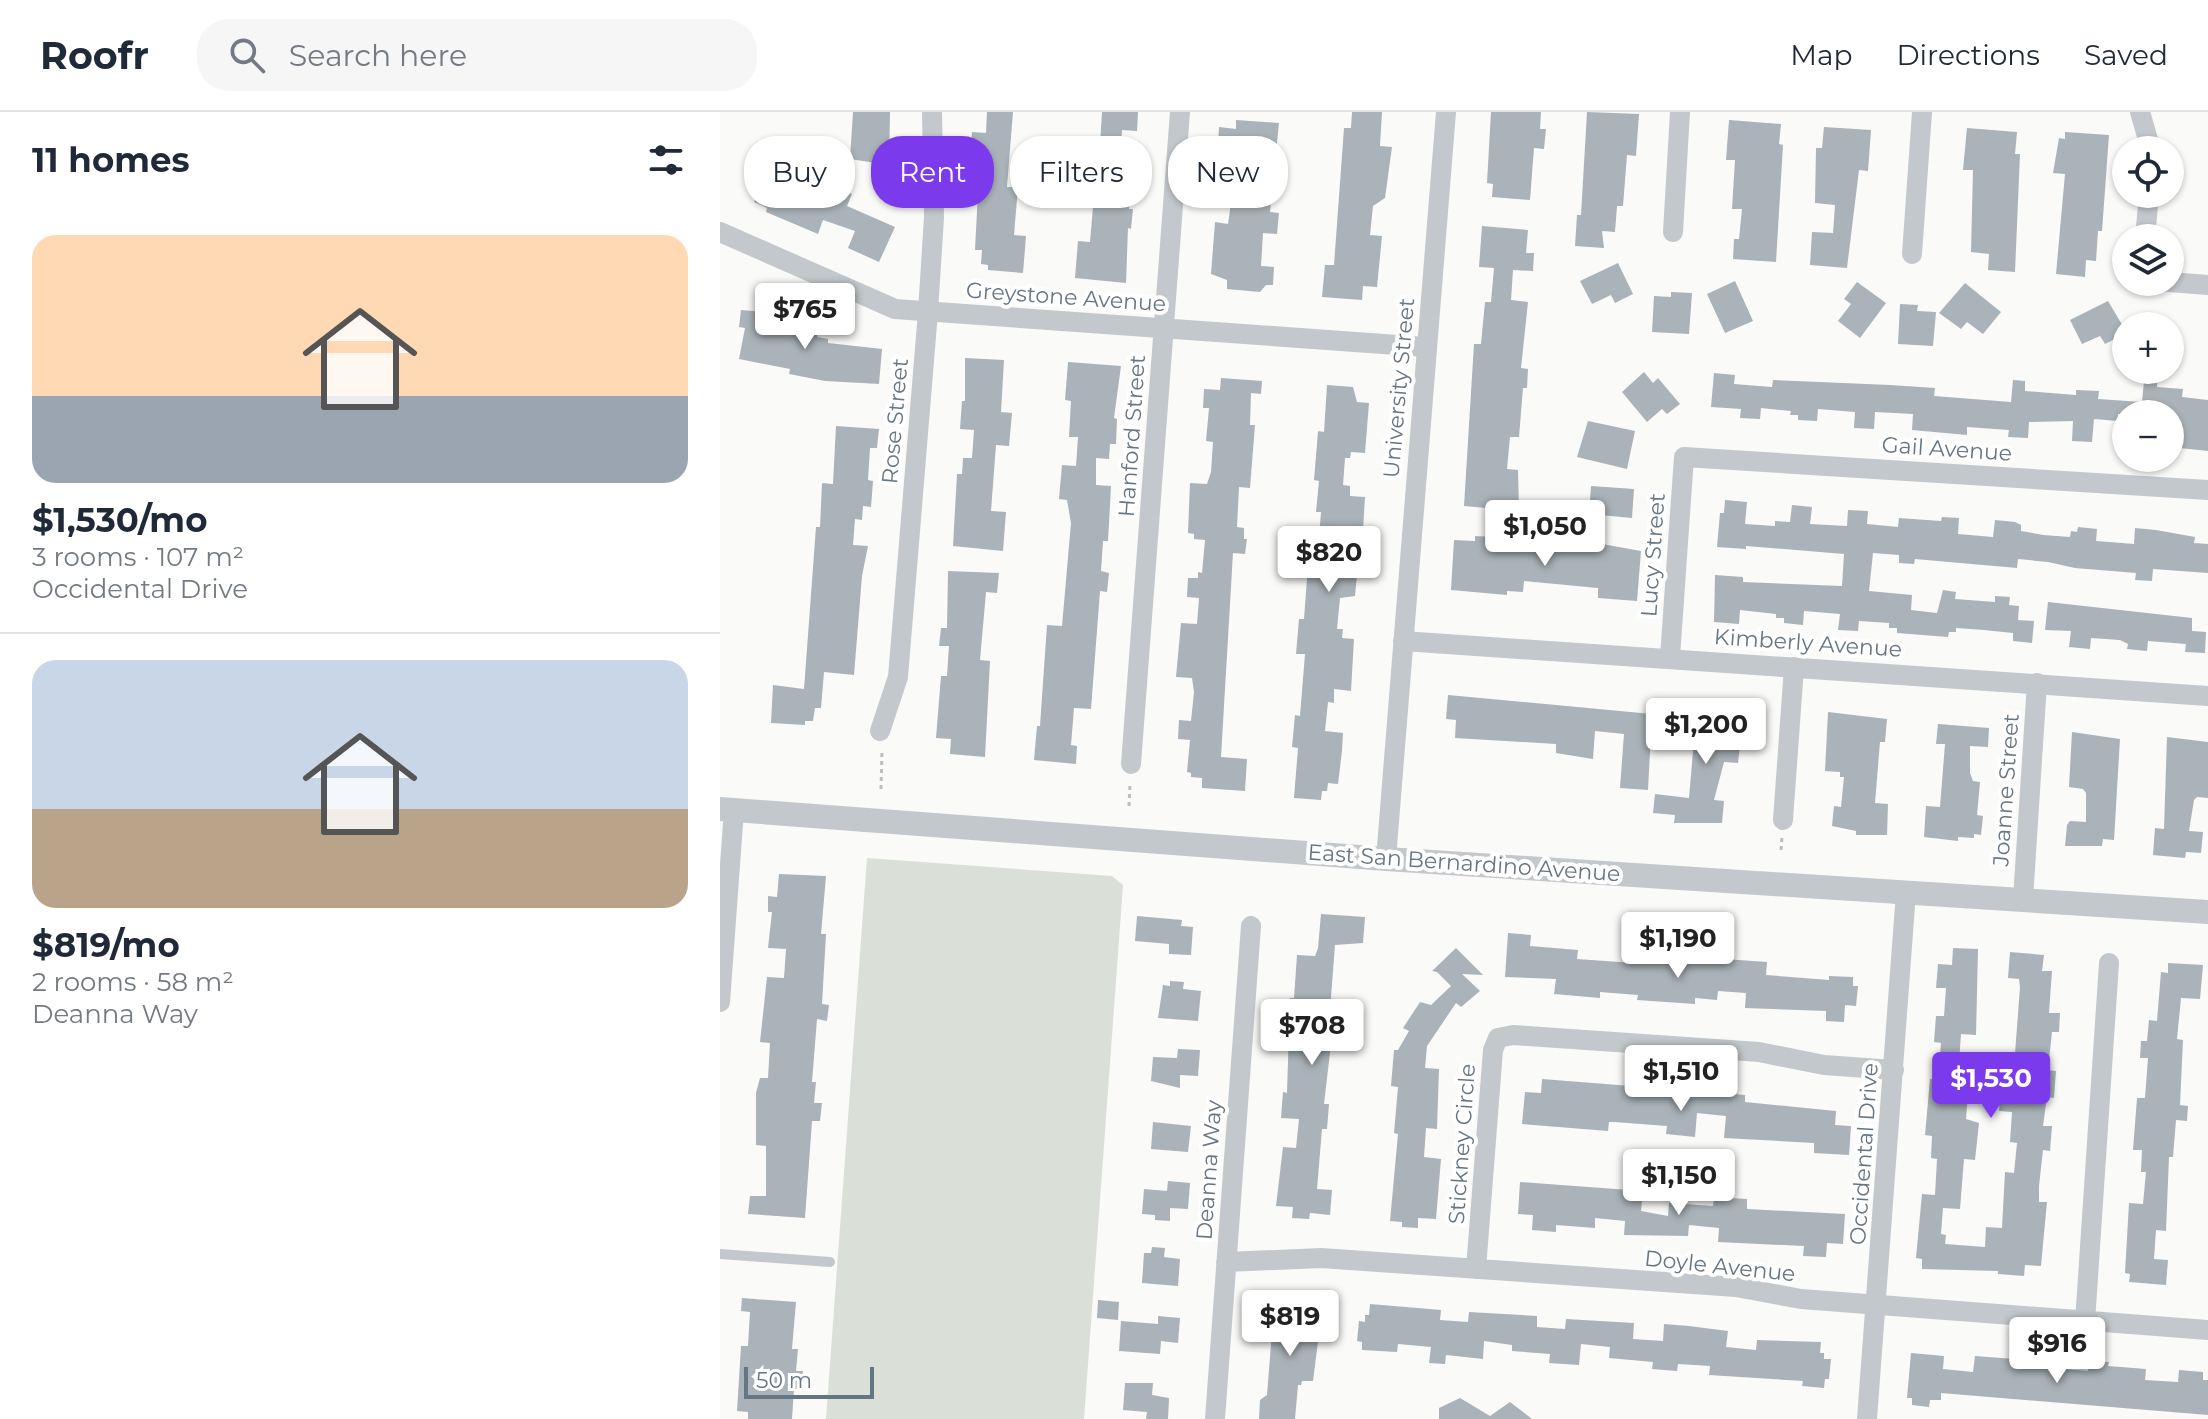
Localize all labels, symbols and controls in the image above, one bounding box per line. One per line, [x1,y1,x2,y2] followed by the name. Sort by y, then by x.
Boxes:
[197,19,757,91] search box
[40,32,149,79] text: Roofr
[225,33,269,77] icon: search
[289,37,467,74] text: Search here
[1790,38,1852,72] text: Map
[1896,38,2040,72] text: Directions
[2084,38,2168,72] text: Saved
[744,136,855,208] chip: Buy
[871,136,994,208] chip: Rent
[1010,136,1152,208] chip: Filters
[1168,136,1288,208] chip: New
[2112,136,2184,472] map controls
[2112,136,2184,208] button: locate
[644,138,688,182] icon: filters
[32,139,190,181] text: 11 homes
[2112,224,2184,296] button: layers
[965,277,1167,317] street label: Greystone Avenue
[758,283,852,351] pin: $765
[288,287,432,431] icon: home
[773,293,837,325] text: $765
[1378,297,1420,479] street label: University Street
[2112,312,2184,384] button: +
[1113,354,1151,518] street label: Hanford Street
[876,357,914,485] street label: Rose Street
[2112,400,2184,472] button: −
[1881,431,2013,467] street label: Gail Avenue
[1635,492,1671,618] street label: Lucy Street
[32,499,207,541] text: $1,530/mo
[1480,500,1610,568] pin: $1,050
[1503,510,1587,542] text: $1,050
[1282,526,1376,594] pin: $820
[1296,536,1362,568] text: $820
[32,541,244,573] text: 3 rooms · 107 m²
[32,573,248,605] text: Occidental Drive
[1713,623,1903,663] street label: Kimberly Avenue
[1641,698,1771,766] pin: $1,200
[1664,708,1748,740] text: $1,200
[288,712,432,856] icon: home
[1987,713,2025,868] street label: Joanne Street
[1307,839,1621,887] street label: East San Bernardino Avenue
[1613,912,1743,980] pin: $1,190
[1639,922,1717,954] text: $1,190
[32,924,180,966] text: $819/mo
[32,966,234,998] text: 2 rooms · 58 m²
[32,998,198,1030] text: Deanna Way
[1265,999,1359,1067] pin: $708
[1279,1009,1345,1041] text: $708
[1616,1045,1746,1113] pin: $1,510
[1926,1052,2056,1120] pin: $1,530
[1643,1055,1719,1087] text: $1,510
[1844,1062,1884,1246] street label: Occidental Drive
[1950,1062,2032,1094] text: $1,530
[1443,1063,1481,1225] street label: Stickney Circle
[1191,1099,1227,1241] street label: Deanna Way
[1614,1149,1744,1217] pin: $1,150
[1641,1159,1717,1191] text: $1,150
[1643,1245,1797,1287] street label: Doyle Avenue
[1243,1290,1337,1358] pin: $819
[1260,1300,1320,1332] text: $819
[2010,1317,2104,1385] pin: $916
[2027,1327,2087,1359] text: $916
[744,1363,874,1399] scale bar
[756,1367,812,1394] text: 50 m

